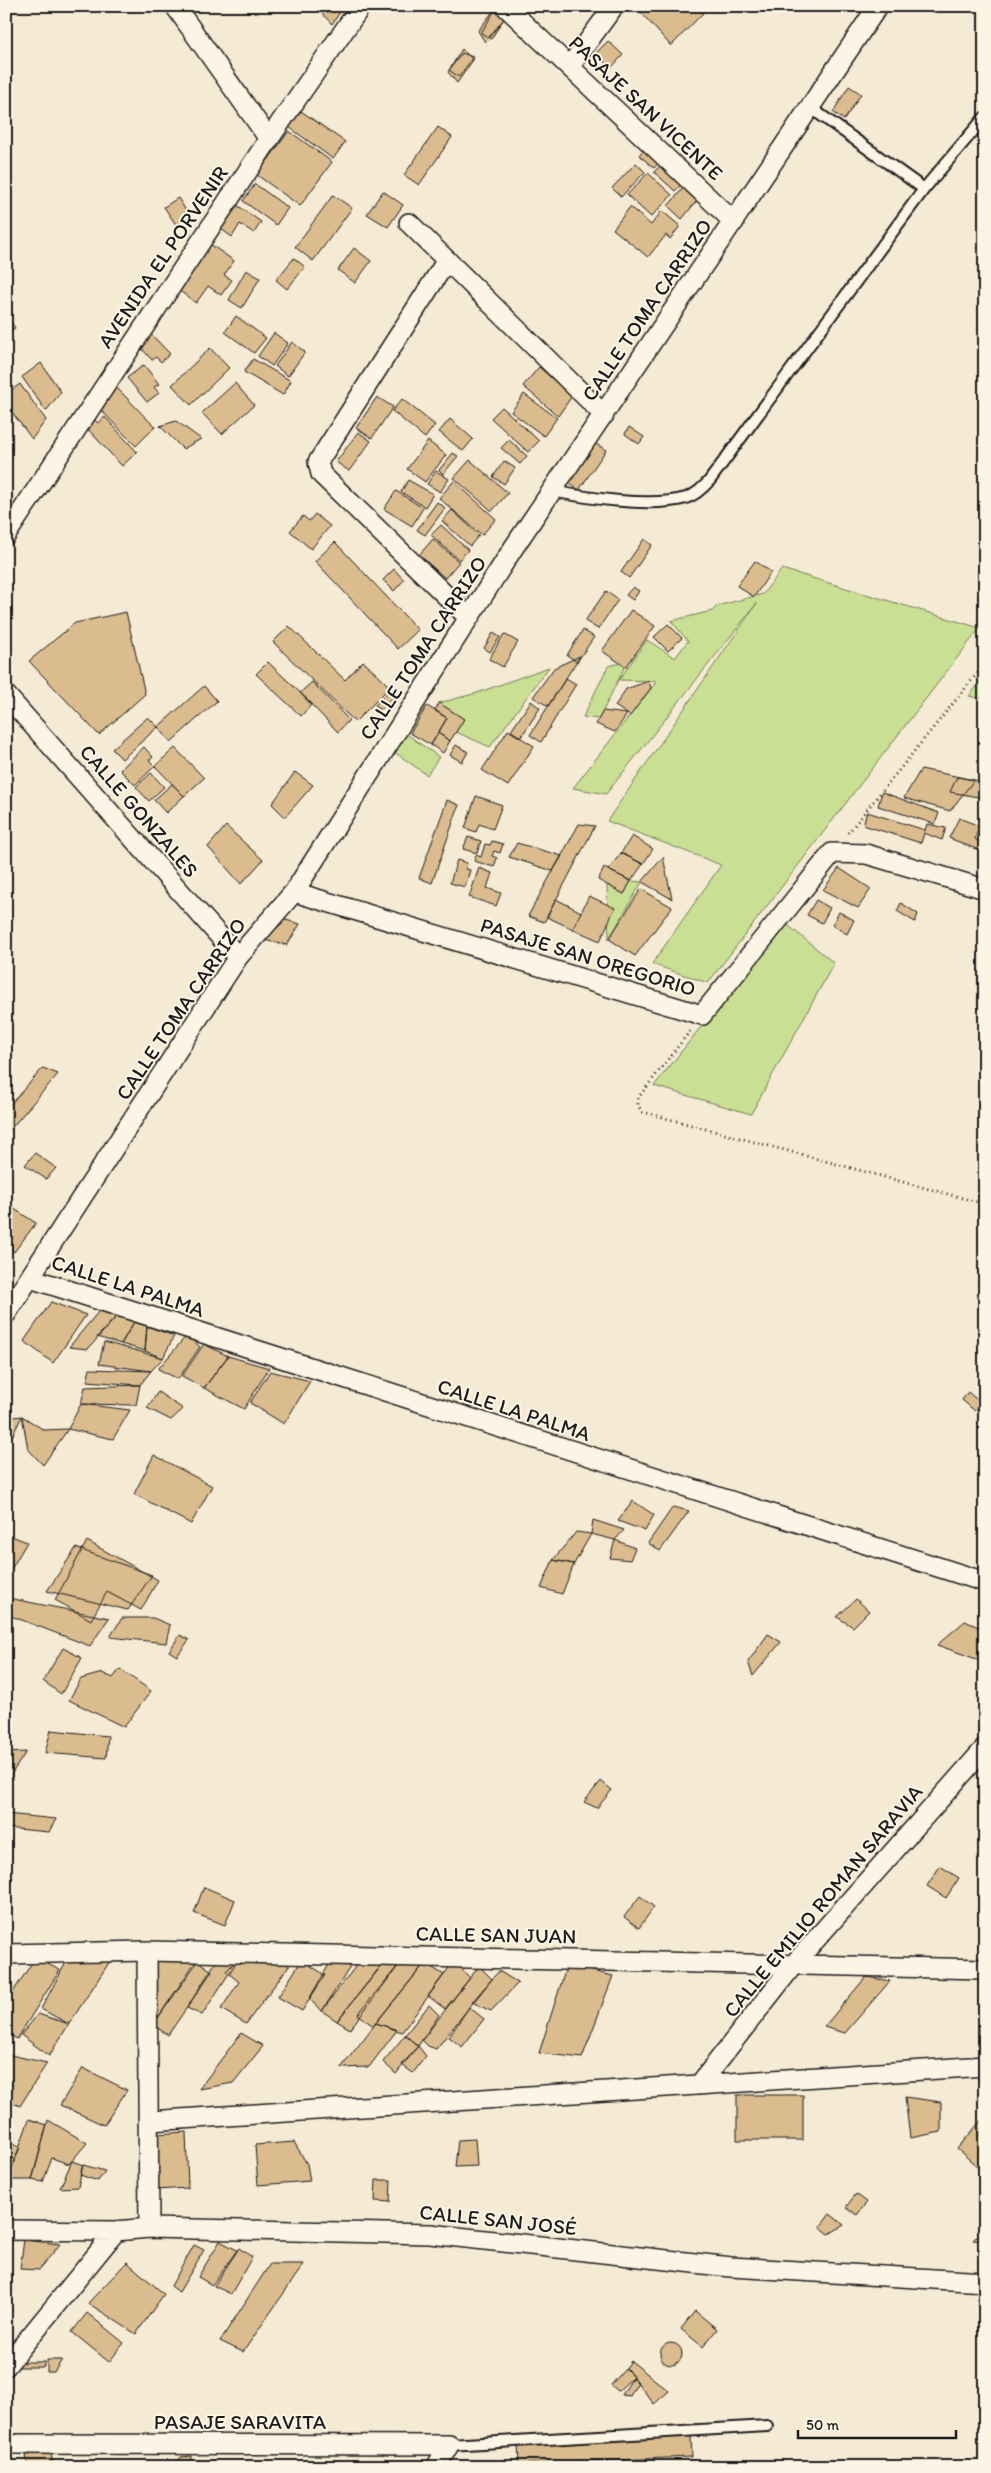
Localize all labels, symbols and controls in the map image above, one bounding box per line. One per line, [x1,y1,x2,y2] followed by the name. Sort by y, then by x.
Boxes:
[564,30,728,185] street label: PASAJE SAN VICENTE
[92,161,233,353] street label: AVENIDA EL PORVENIR
[576,214,717,406] street label: CALLE TOMA CARRIZO
[354,551,491,744] street label: CALLE TOMA CARRIZO
[75,739,204,882] street label: CALLE GONZALES
[477,912,699,1001] street label: PASAJE SAN OREGORIO
[110,913,251,1105] street label: CALLE TOMA CARRIZO
[48,1249,208,1322] street label: CALLE LA PALMA
[434,1373,594,1446] street label: CALLE LA PALMA
[718,1779,928,2022] street label: CALLE EMILIO ROMAN SARAVIA
[415,1921,577,1948] street label: CALLE SAN JUAN
[418,2199,578,2240] street label: CALLE SAN JOSÉ
[798,2408,956,2440] scale bar
[154,2409,327,2434] street label: PASAJE SARAVITA
[806,2416,839,2434] text: 50 m

